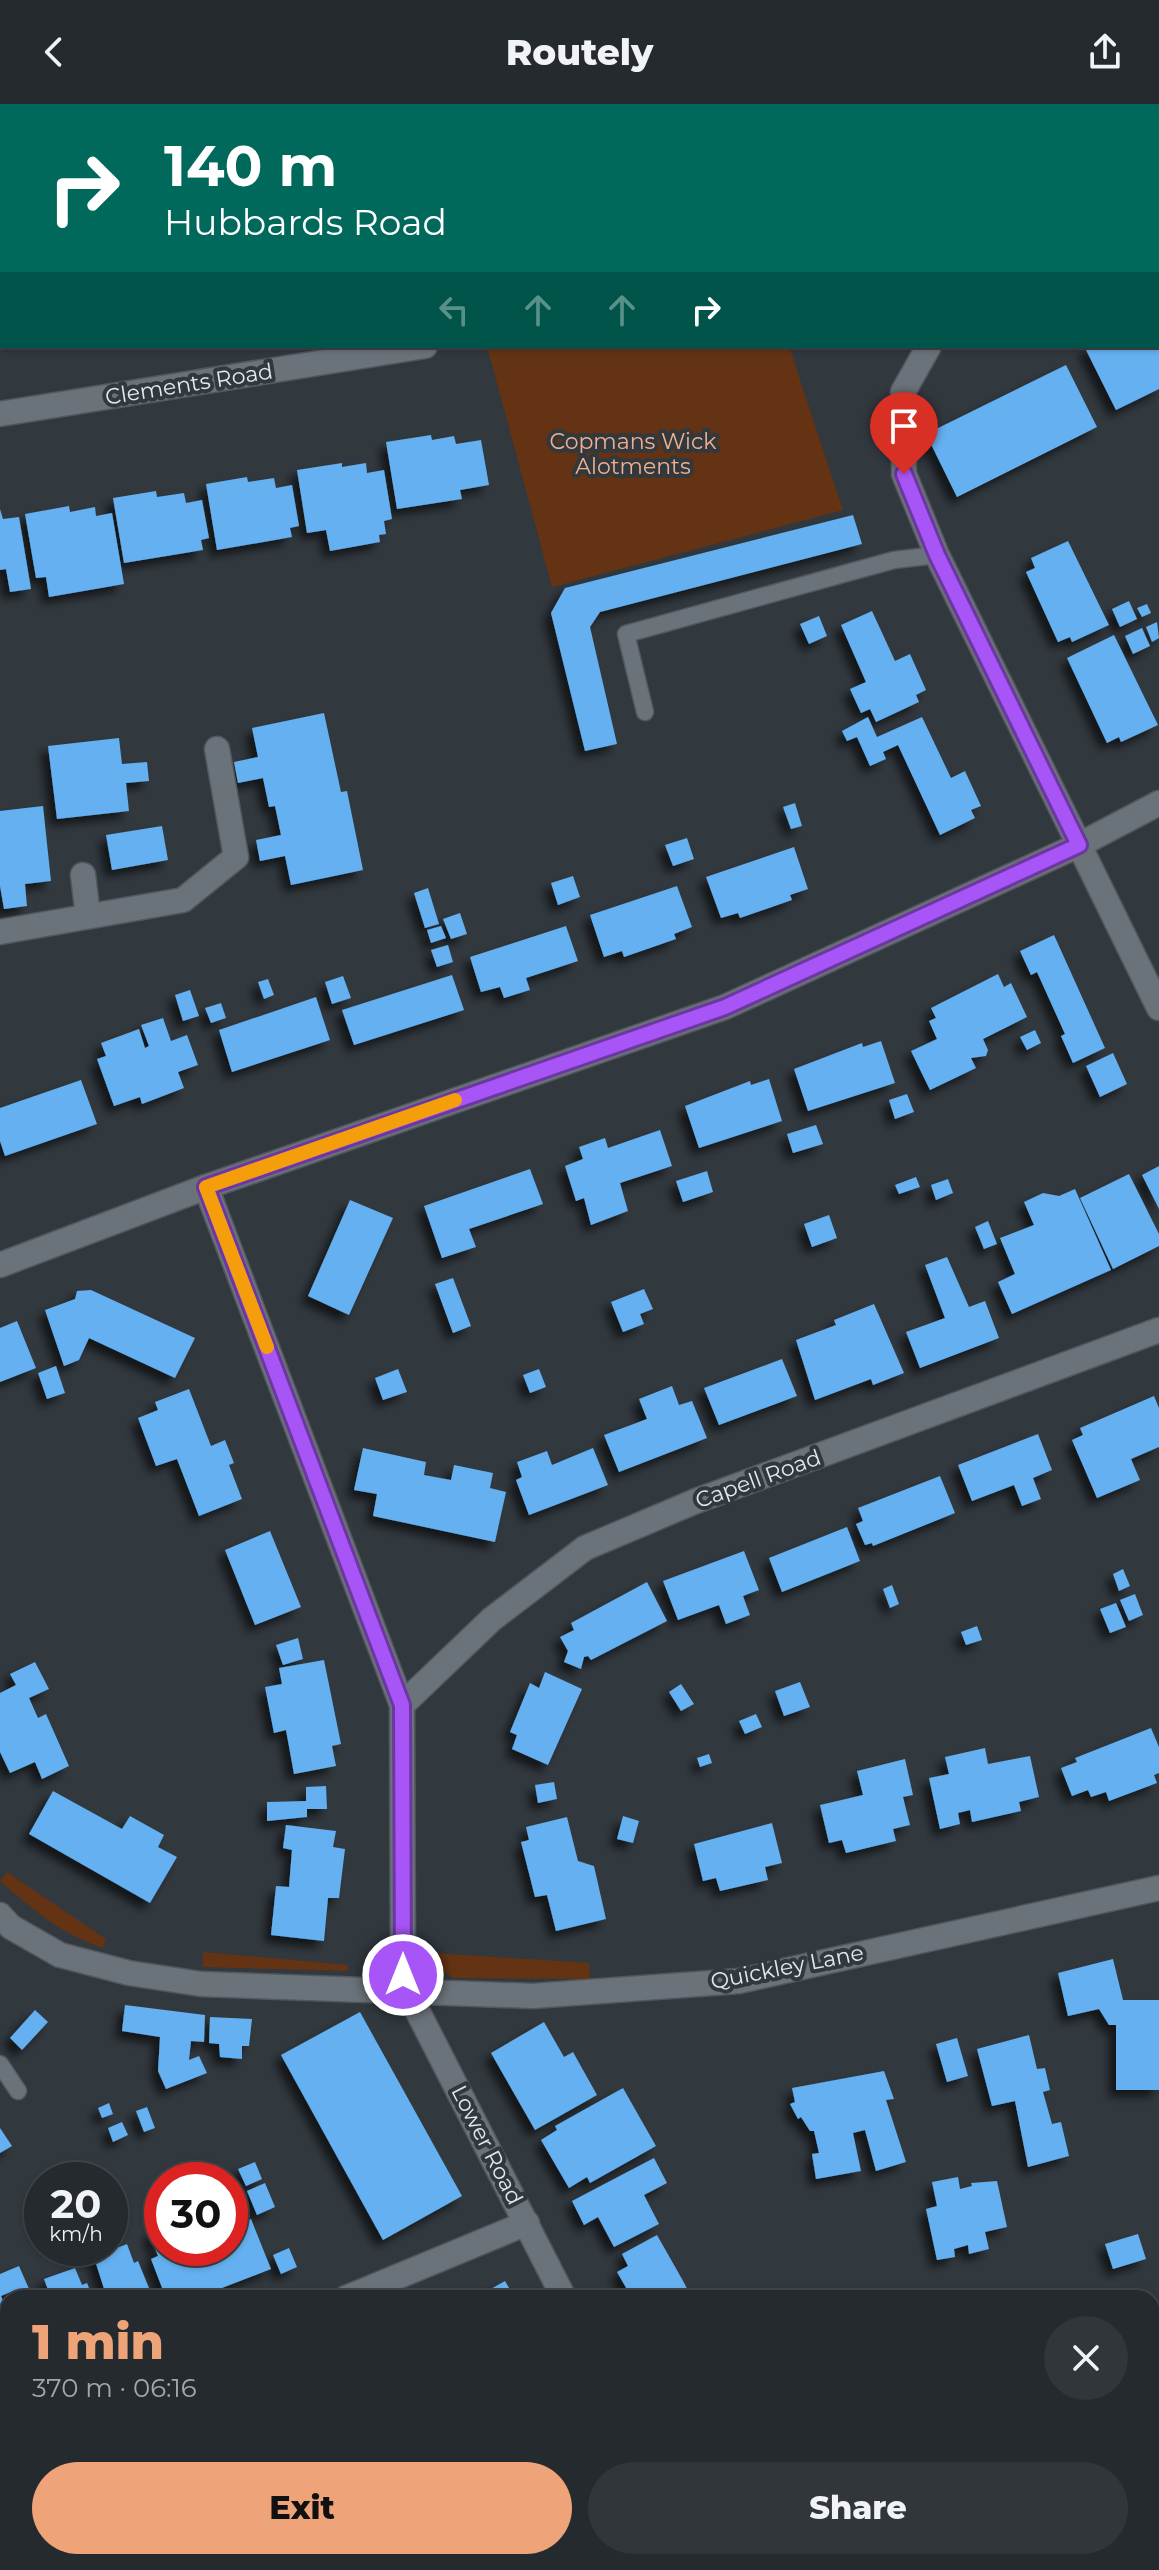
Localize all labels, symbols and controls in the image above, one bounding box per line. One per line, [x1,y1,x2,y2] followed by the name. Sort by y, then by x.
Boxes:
[32,30,76,74] icon: back
[506,30,653,74] text: Routely
[1083,30,1127,74] icon: share
[164,132,337,200] text: 140 m
[32,136,136,240] icon: right
[164,200,447,244] text: Hubbards Road
[432,288,476,332] icon: left
[516,288,560,332] icon: ahead
[600,288,644,332] icon: ahead
[684,288,728,332] icon: right
[103,357,275,411] street label: Clements Road
[870,392,938,474] pin
[882,404,926,448] icon: arrive
[550,428,717,480] park label: Copmans Wick Alotments
[691,1444,825,1514] street label: Capell Road
[361,1933,445,2017] position arrow
[708,1939,866,1995] street label: Quickley Lane
[445,2081,529,2209] street label: Lower Road
[144,2162,248,2266] speed limit sign: 30
[51,2179,101,2228] text: 20
[49,2222,103,2246] text: km/h
[32,2313,164,2371] text: 1 min
[1044,2316,1128,2400] button: close
[32,2372,197,2404] text: 370 m · 06:16
[32,2462,572,2554] button: Exit
[588,2462,1128,2554] button: Share

